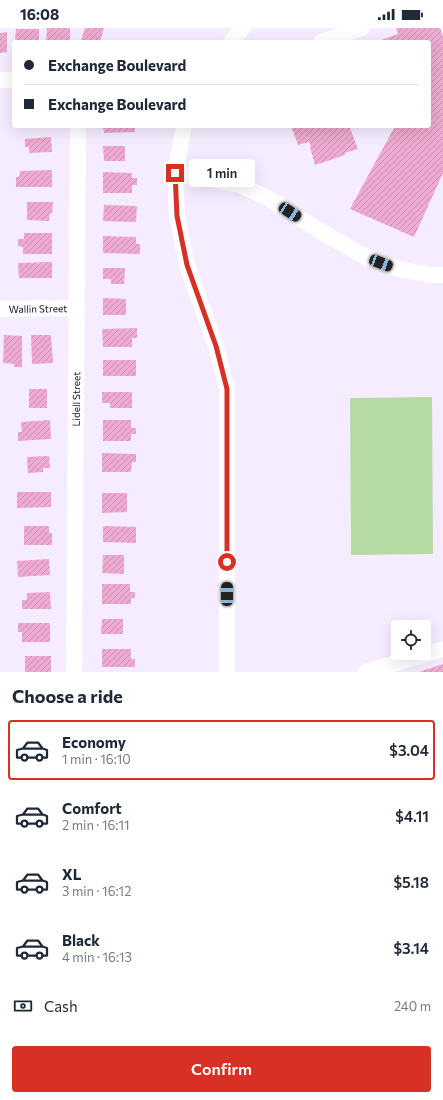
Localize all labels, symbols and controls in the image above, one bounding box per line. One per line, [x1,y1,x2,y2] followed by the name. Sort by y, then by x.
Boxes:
[20,5,59,23] text: 16:08
[48,56,186,74] text: Exchange Boulevard
[48,95,186,113] text: Exchange Boulevard
[189,159,255,187] callout: 1 min
[166,164,184,182] route end
[207,165,237,181] text: 1 min
[277,200,303,224] car
[368,253,394,273] car
[9,302,67,315] street label: Wallin Street
[70,372,82,426] street label: Lidell Street
[218,553,236,571] route start
[221,582,233,606] car
[391,620,431,660] map controls
[391,620,431,660] button: locate
[12,685,123,707] text: Choose a ride
[14,732,50,768] icon: car
[62,733,126,751] text: Economy
[389,741,429,759] text: $3.04
[62,751,131,767] text: 1 min · 16:10
[14,798,50,834] icon: car
[62,799,122,817] text: Comfort
[395,807,429,825] text: $4.11
[62,817,130,833] text: 2 min · 16:11
[14,864,50,900] icon: car
[62,865,81,883] text: XL
[393,873,429,891] text: $5.18
[62,883,131,899] text: 3 min · 16:12
[14,930,50,966] icon: car
[62,931,100,949] text: Black
[393,939,429,957] text: $3.14
[62,949,132,965] text: 4 min · 16:13
[12,995,34,1017] icon: cash
[44,997,78,1015] text: Cash
[394,998,431,1014] text: 240 m
[12,1046,431,1092] button: Confirm

